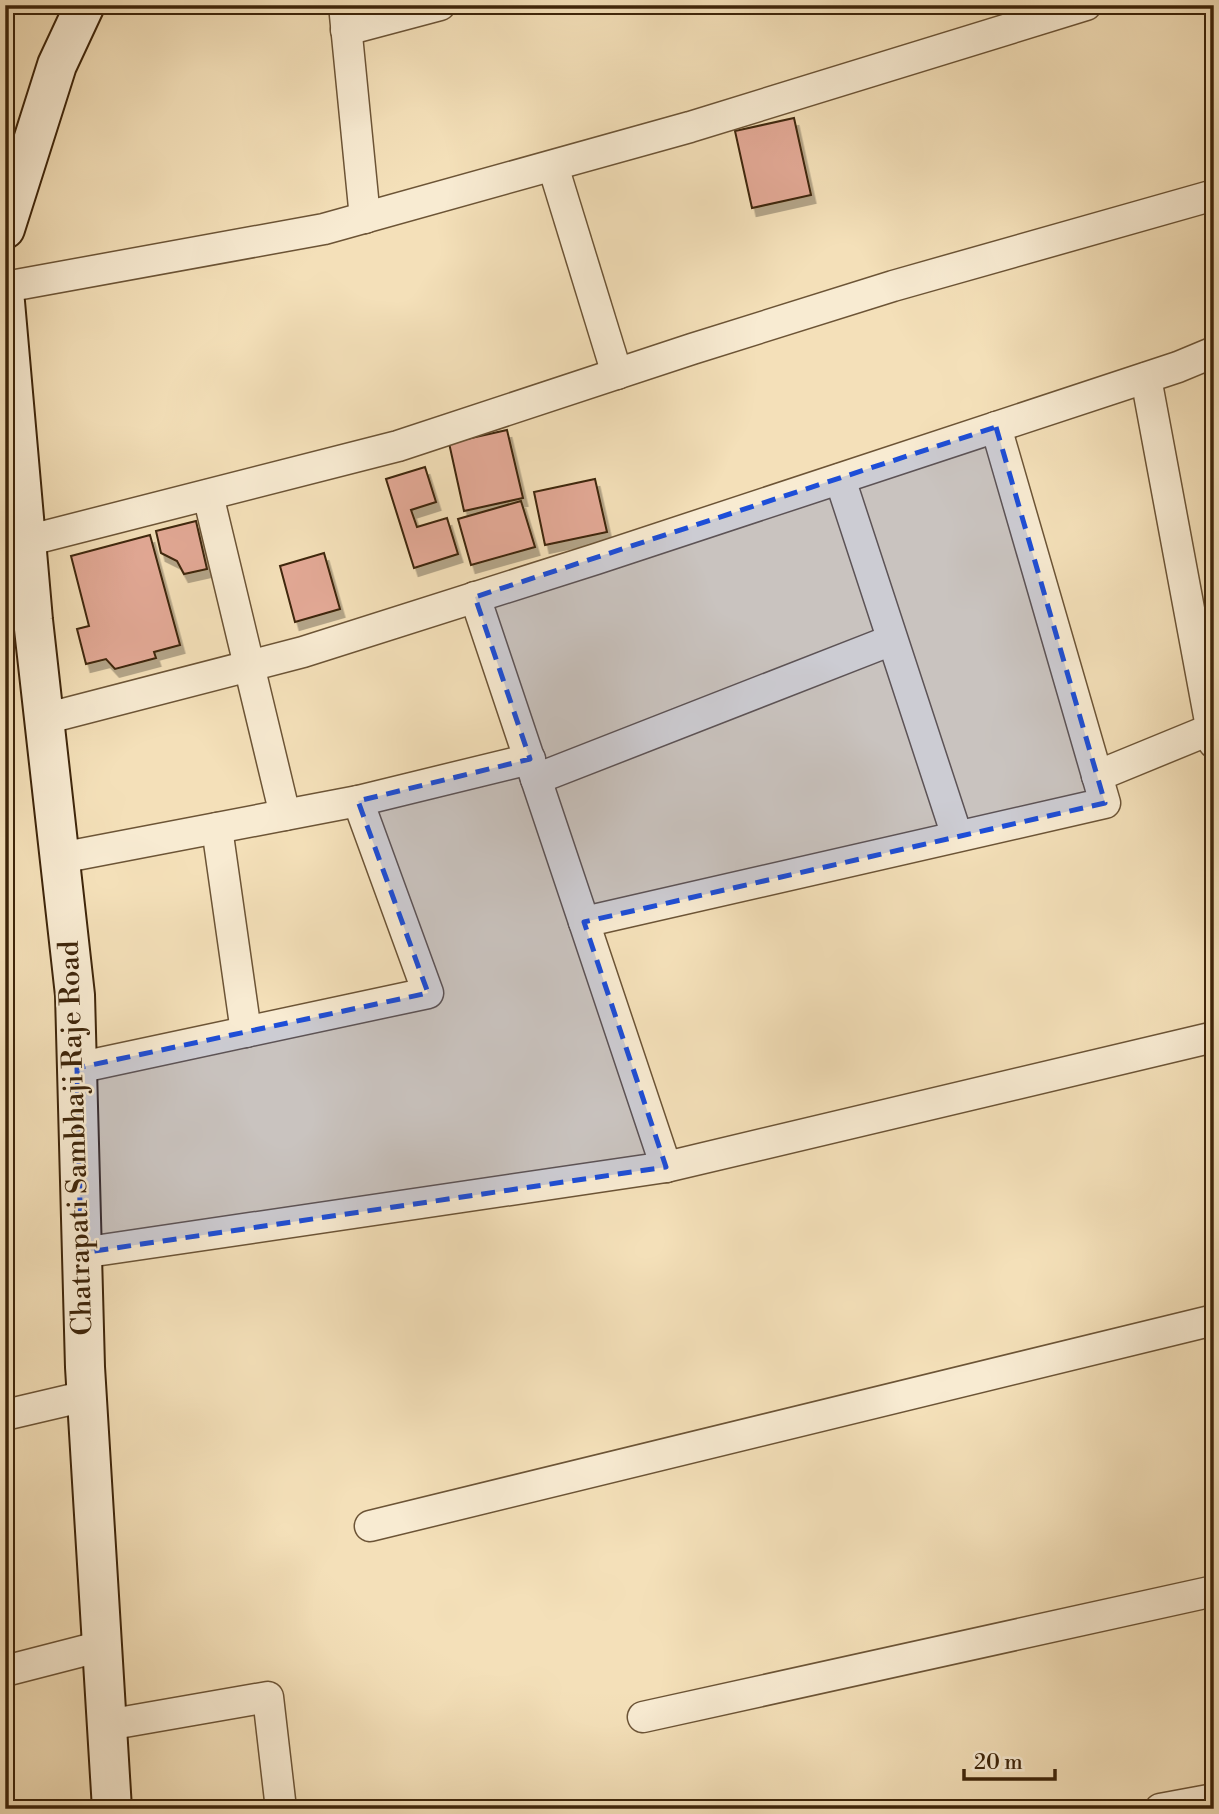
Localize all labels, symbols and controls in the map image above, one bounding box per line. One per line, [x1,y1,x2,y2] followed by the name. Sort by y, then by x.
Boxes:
[52,940,100,1336] street label: Chatrapati Sambhaji Raje Road
[964,1737,1054,1781] scale bar
[974,1750,1023,1776] text: 20 m

